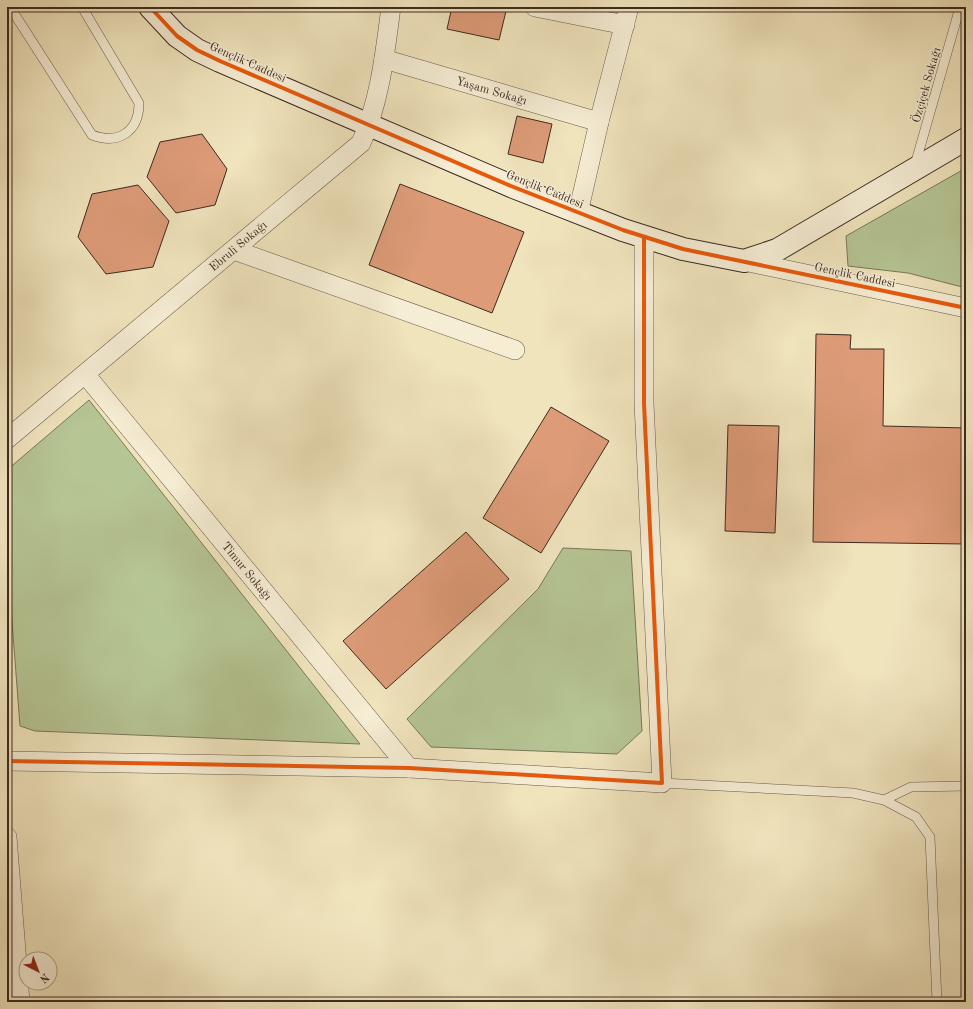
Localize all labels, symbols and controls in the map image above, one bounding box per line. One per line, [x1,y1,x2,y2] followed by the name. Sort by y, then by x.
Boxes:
[208,41,288,85] street label: Gençlik Caddesi
[907,45,943,124] street label: Özçiçek Sokağı
[454,75,528,108] street label: Yaşam Sokağı
[504,169,585,211] street label: Gençlik Caddesi
[207,219,270,274] street label: Ebruli Sokağı
[813,262,896,290] street label: Gençlik Caddesi
[219,540,274,603] street label: Timur Sokağı
[18,951,58,991] north arrow
[36,970,50,985] text: N

